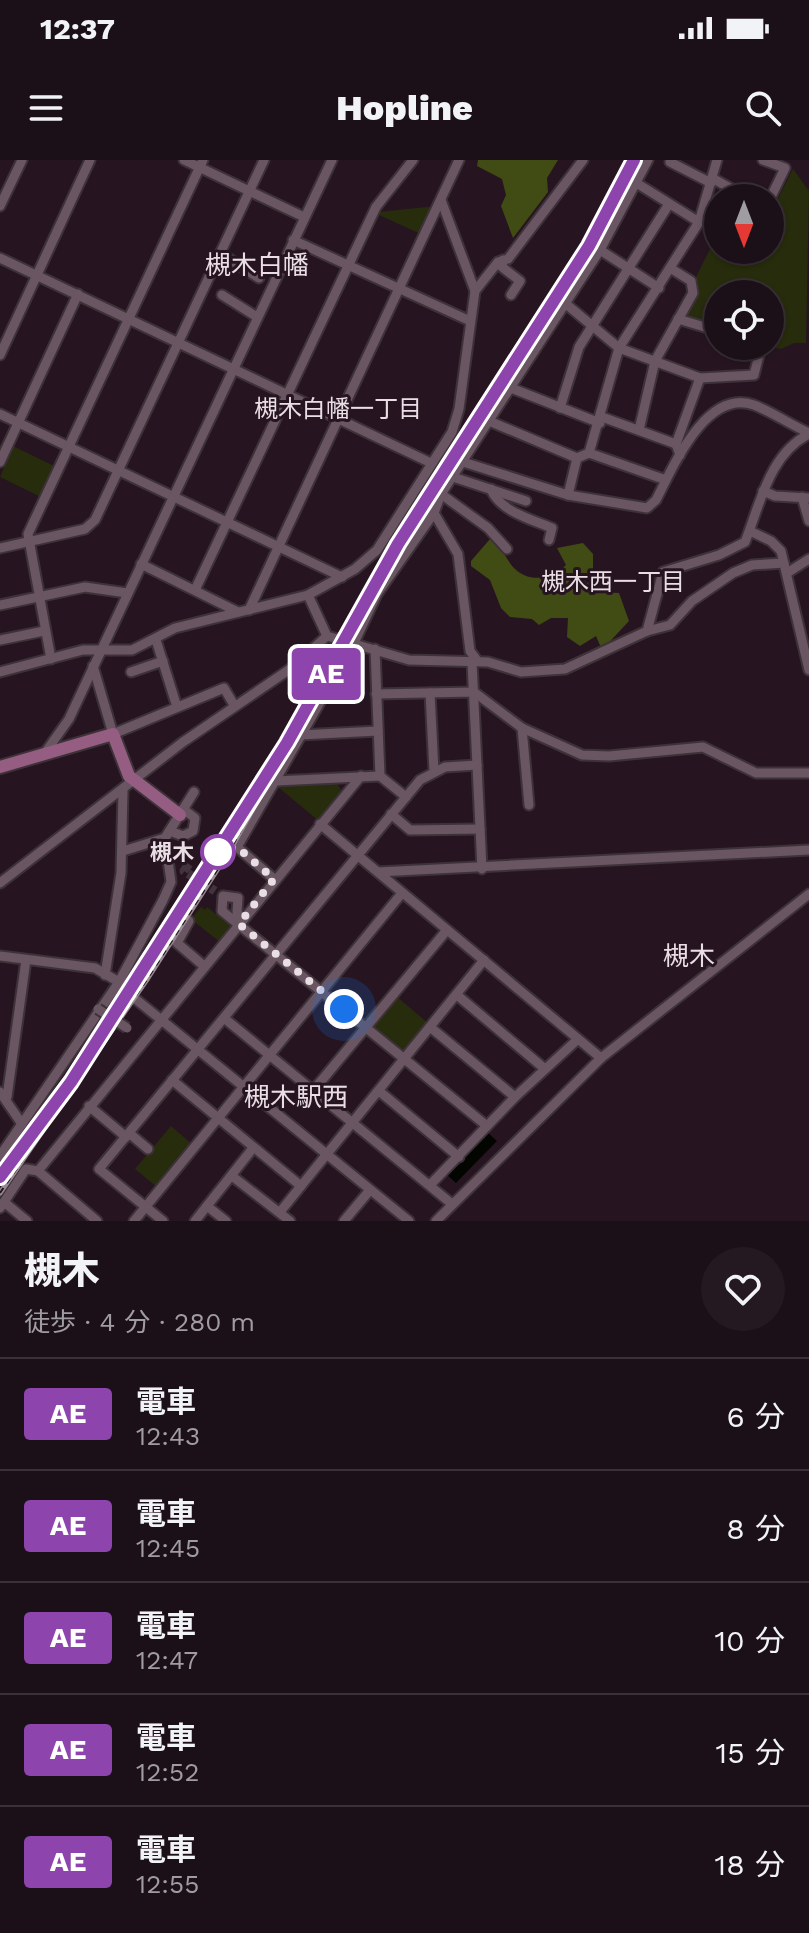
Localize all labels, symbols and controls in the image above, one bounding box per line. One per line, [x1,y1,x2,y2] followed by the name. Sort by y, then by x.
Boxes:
[40,11,115,46] text: 12:37
[24,86,68,130] icon: menu
[741,86,785,130] icon: search
[336,87,473,129] text: Hopline
[704,184,784,264] north arrow
[704,184,784,360] map controls
[205,250,309,280] district label: 槻木白幡
[704,280,784,360] button: locate
[254,395,422,423] district label: 槻木白幡一丁目
[541,568,685,596] district label: 槻木西一丁目
[290,648,362,700] line badge: AE
[308,657,344,690] text: AE
[201,835,235,869] marker: 槻木
[150,840,194,865] place label: 槻木
[663,941,715,971] district label: 槻木
[324,989,364,1029] your location
[244,1082,348,1112] district label: 槻木駅西
[701,1247,785,1331] button: heart
[24,1249,100,1293] text: 槻木
[24,1307,255,1337] text: 徒歩 · 4 分 · 280 m
[136,1384,196,1419] text: 電車
[50,1397,86,1430] text: AE
[727,1399,785,1434] text: 6 分
[136,1421,200,1451] text: 12:43
[136,1496,196,1531] text: 電車
[50,1509,86,1542] text: AE
[726,1511,785,1546] text: 8 分
[136,1533,200,1563] text: 12:45
[136,1608,196,1643] text: 電車
[50,1621,86,1654] text: AE
[714,1623,785,1658] text: 10 分
[136,1645,198,1675] text: 12:47
[136,1720,196,1755] text: 電車
[50,1733,86,1766] text: AE
[716,1735,785,1770] text: 15 分
[136,1757,199,1787] text: 12:52
[136,1832,196,1867] text: 電車
[50,1845,86,1878] text: AE
[715,1847,785,1882] text: 18 分
[136,1869,199,1899] text: 12:55

